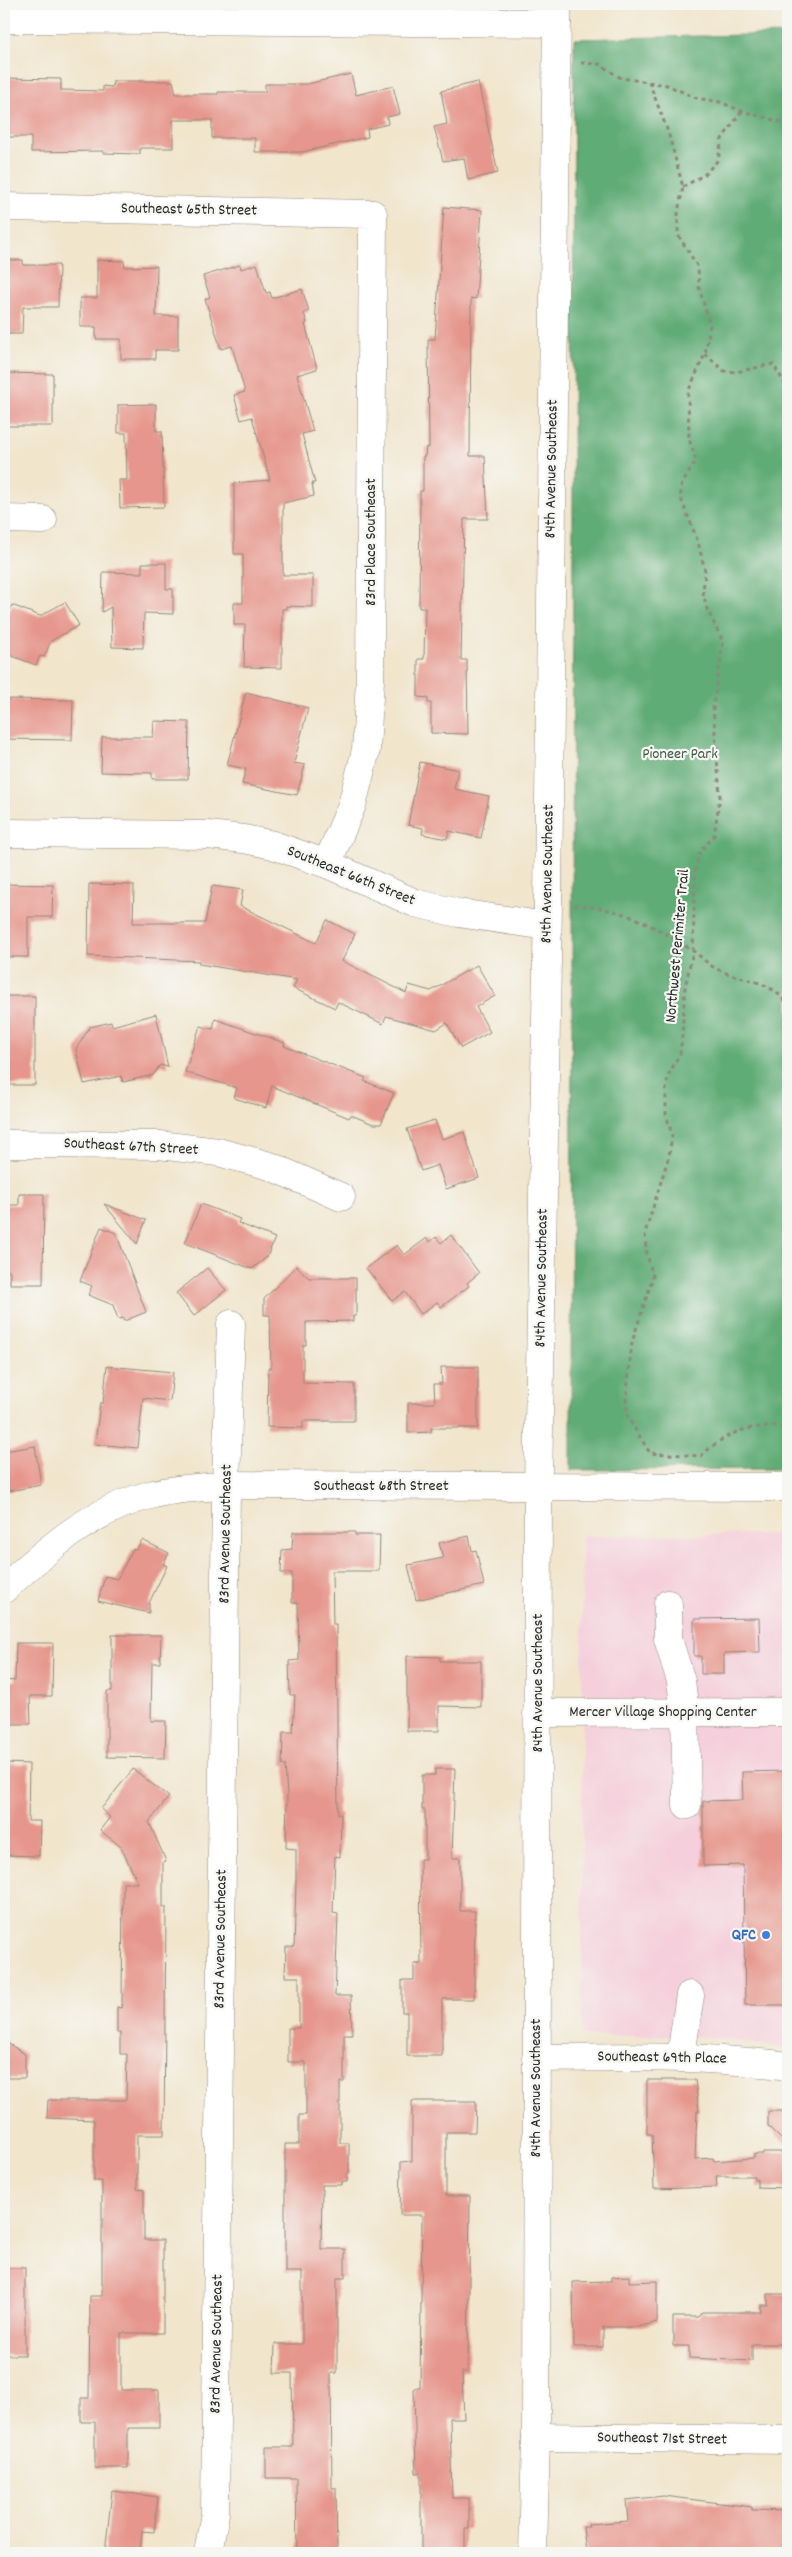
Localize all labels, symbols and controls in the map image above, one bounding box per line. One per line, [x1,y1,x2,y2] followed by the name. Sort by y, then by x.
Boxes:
[121,197,257,223] street label: Southeast 65th Street
[539,399,565,539] street label: 84th Avenue Southeast
[360,478,383,606] street label: 83rd Place Southeast
[642,743,718,766] park label: Pioneer Park
[535,804,561,944] street label: 84th Avenue Southeast
[283,840,419,912] street label: Southeast 66th Street
[660,868,696,1024] street label: Northwest Perimiter Trail
[63,1132,199,1162] street label: Southeast 67th Street
[529,1208,555,1348] street label: 84th Avenue Southeast
[213,1464,239,1604] street label: 83rd Avenue Southeast
[313,1475,449,1498] street label: Southeast 68th Street
[527,1613,550,1752] street label: 84th Avenue Southeast
[569,1701,757,1724] street label: Mercer Village Shopping Center
[208,1869,234,2009] street label: 83rd Avenue Southeast
[732,1924,756,1947] place label: QFC
[760,1929,772,1941] marker: QFC
[525,2018,548,2157] street label: 84th Avenue Southeast
[597,2045,727,2071] street label: Southeast 69th Place
[204,2274,230,2414] street label: 83rd Avenue Southeast
[597,2426,727,2452] street label: Southeast 71st Street

